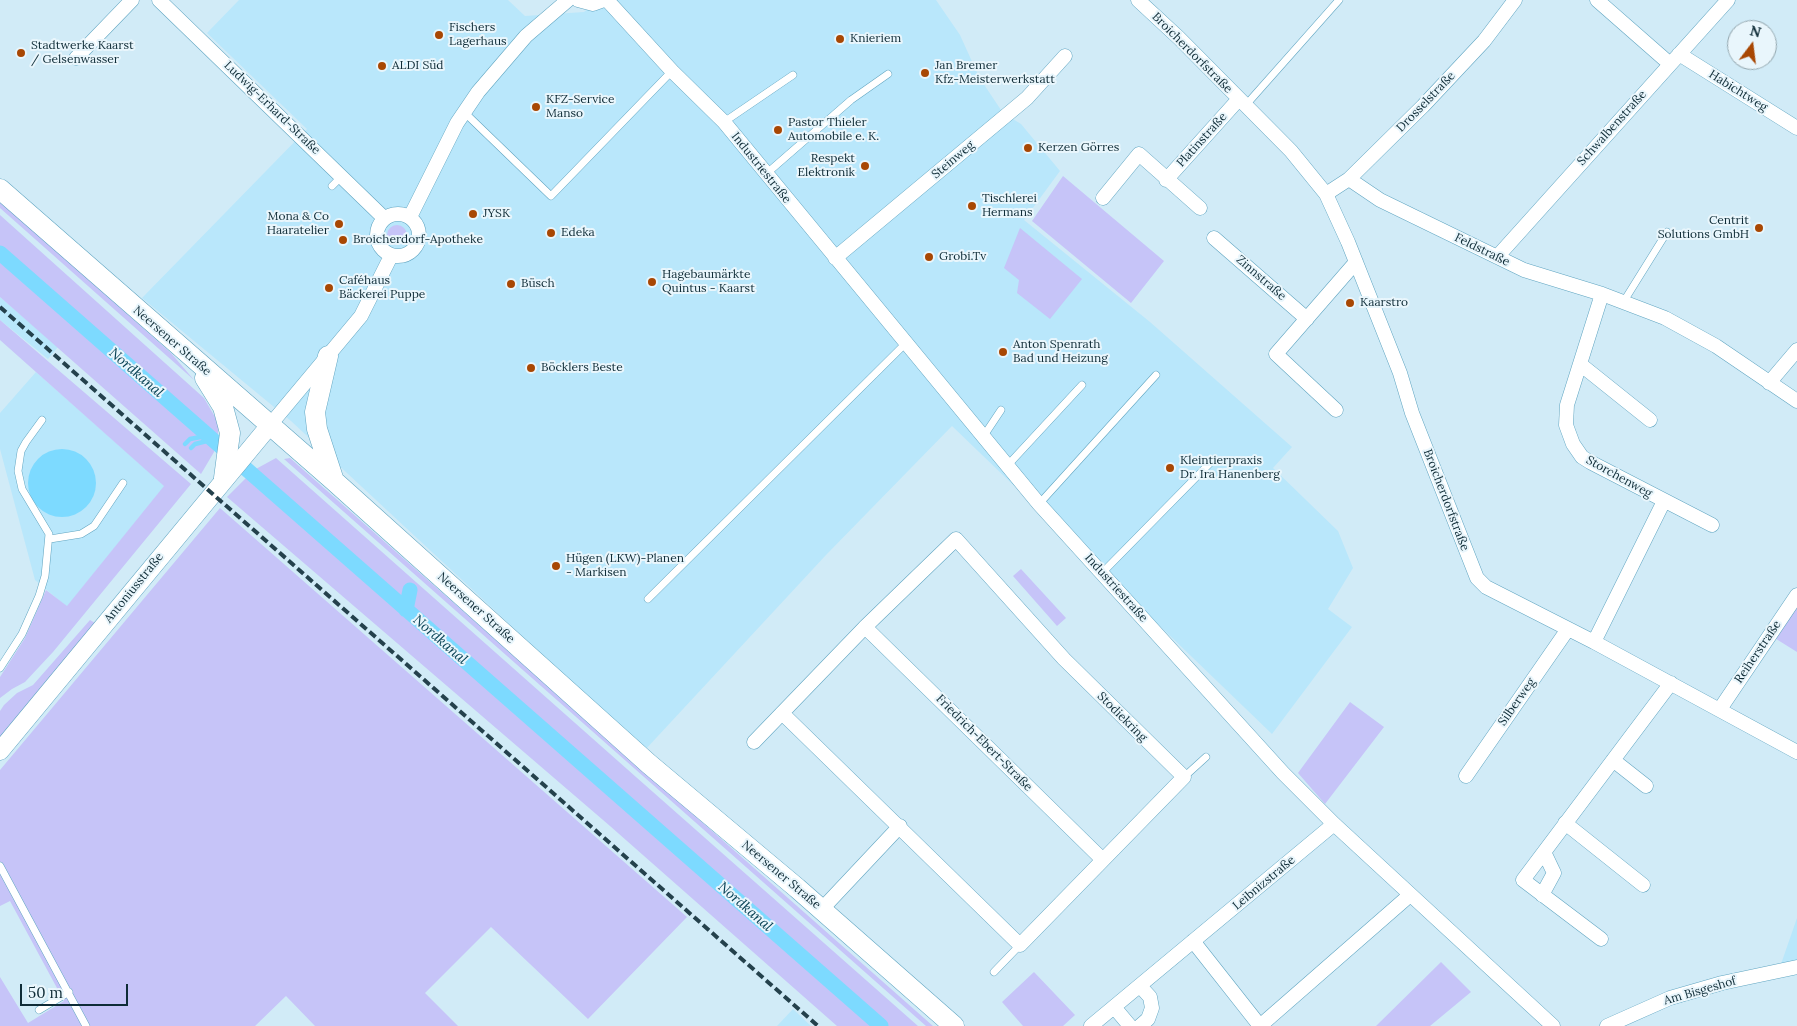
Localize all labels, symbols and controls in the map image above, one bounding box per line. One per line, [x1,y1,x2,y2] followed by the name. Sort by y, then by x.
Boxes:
[1149,10,1235,96] street label: Broicherdorfstraße
[1727,20,1777,70] north arrow
[449,21,507,49] place label: Fischers Lagerhaus
[1748,21,1763,42] text: N
[433,29,445,41] marker: Fischers Lagerhaus
[850,32,901,46] place label: Knieriem
[834,33,846,45] marker: Knieriem
[31,39,134,67] place label: Stadtwerke Kaarst / Gelsenwasser
[15,47,27,59] marker: Stadtwerke Kaarst / Gelsenwasser
[221,58,323,158] street label: Ludwig-Erhard-Straße
[392,59,444,73] place label: ALDI Süd
[935,59,1055,87] place label: Jan Bremer Kfz-Meisterwerkstatt
[376,60,388,72] marker: ALDI Süd
[919,67,931,79] marker: Jan Bremer Kfz-Meisterwerkstatt
[1706,67,1770,115] street label: Habichtweg
[1394,69,1458,135] street label: Drosselstraße
[1574,87,1650,169] street label: Schwalbenstraße
[546,93,614,121] place label: KFZ-Service Manso
[530,101,542,113] marker: KFZ-Service Manso
[1174,110,1230,170] street label: Platinstraße
[788,116,879,144] place label: Pastor Thieler Automobile e. K.
[772,124,784,136] marker: Pastor Thieler Automobile e. K.
[728,130,794,206] street label: Industriestraße
[929,138,977,182] street label: Steinweg
[1038,141,1119,155] place label: Kerzen Görres
[1022,142,1034,154] marker: Kerzen Görres
[797,152,855,180] place label: Respekt Elektronik
[859,160,871,172] marker: Respekt Elektronik
[982,192,1037,220] place label: Tischlerei Hermans
[966,200,978,212] marker: Tischlerei Hermans
[483,207,510,221] place label: JYSK
[467,208,479,220] marker: JYSK
[267,210,329,238] place label: Mona & Co Haaratelier
[1658,214,1749,242] place label: Centrit Solutions GmbH
[333,218,345,230] marker: Mona & Co Haaratelier
[1753,222,1765,234] marker: Centrit Solutions GmbH
[561,226,595,240] place label: Edeka
[545,227,557,239] marker: Edeka
[1452,230,1512,270] street label: Feldstraße
[353,233,483,247] place label: Broicherdorf-Apotheke
[337,234,349,246] marker: Broicherdorf-Apotheke
[939,250,986,264] place label: Grobi.Tv
[923,251,935,263] marker: Grobi.Tv
[1233,252,1289,304] street label: Zinnstraße
[662,268,755,296] place label: Hagebaumärkte Quintus - Kaarst
[339,274,425,302] place label: Caféhaus Bäckerei Puppe
[646,276,658,288] marker: Hagebaumärkte Quintus - Kaarst
[521,277,555,291] place label: Büsch
[505,278,517,290] marker: Büsch
[323,282,335,294] marker: Caféhaus Bäckerei Puppe
[1360,296,1408,310] place label: Kaarstro
[1344,297,1356,309] marker: Kaarstro
[130,303,214,379] street label: Neersener Straße
[1013,338,1108,366] place label: Anton Spenrath Bad und Heizung
[105,345,167,401] water label: Nordkanal
[997,346,1009,358] marker: Anton Spenrath Bad und Heizung
[541,361,623,375] place label: Böcklers Beste
[525,362,537,374] marker: Böcklers Beste
[1420,447,1472,553] street label: Broicherdorfstraße
[1583,453,1655,501] street label: Storchenweg
[1180,454,1280,482] place label: Kleintierpraxis Dr. Ira Hanenberg
[1164,462,1176,474] marker: Kleintierpraxis Dr. Ira Hanenberg
[101,550,167,626] street label: Antoniusstraße
[1082,551,1150,625] street label: Industriestraße
[566,552,684,580] place label: Hügen (LKW)-Planen - Markisen
[550,560,562,572] marker: Hügen (LKW)-Planen - Markisen
[434,570,518,646] street label: Neersener Straße
[409,612,471,668] water label: Nordkanal
[1732,618,1784,686] street label: Reiherstraße
[1495,675,1539,729] street label: Silberweg
[1094,689,1150,745] street label: Stodiekring
[933,692,1035,794] street label: Friedrich-Ebert-Straße
[739,838,823,912] street label: Neersener Straße
[1230,853,1298,913] street label: Leibnizstraße
[714,879,776,935] water label: Nordkanal
[22,974,130,1006] scale bar
[1662,974,1738,1008] street label: Am Bisgeshof
[28,983,63,1002] text: 50 m

